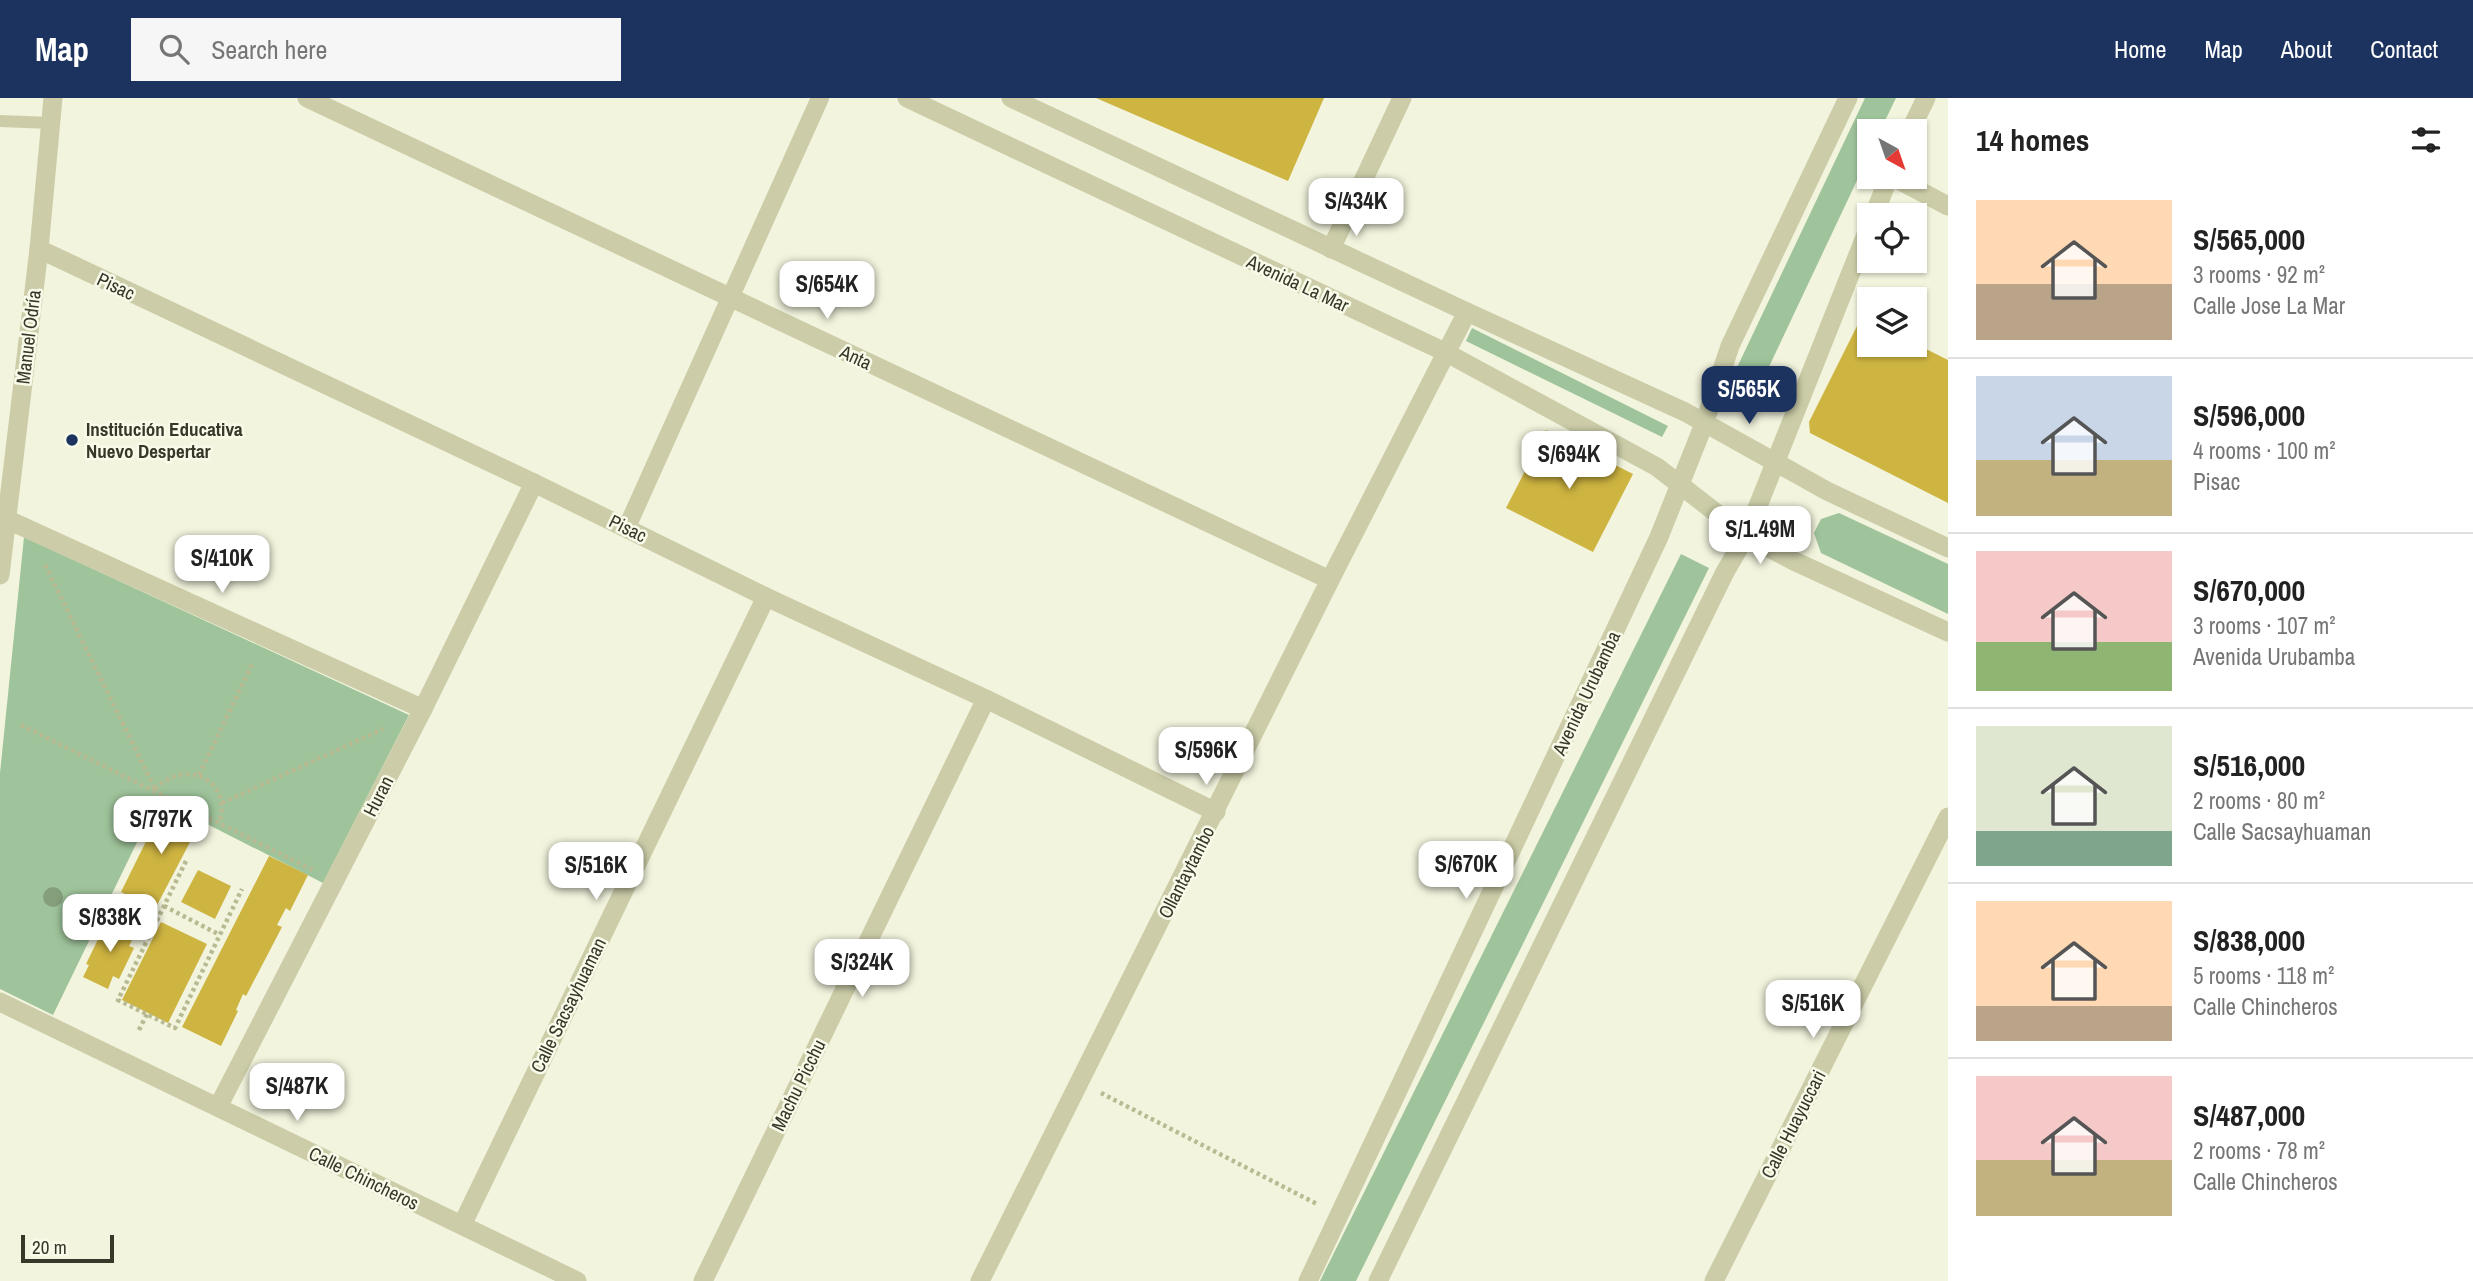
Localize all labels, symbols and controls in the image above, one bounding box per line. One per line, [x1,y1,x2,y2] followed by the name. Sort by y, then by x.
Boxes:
[131,18,621,81] search box
[35,27,89,71] text: Map
[155,30,193,68] icon: search
[211,32,327,67] text: Search here
[2114,33,2166,65] text: Home
[2204,33,2243,65] text: Map
[2281,33,2332,65] text: About
[2370,33,2438,65] text: Contact
[1857,119,1927,189] north arrow
[1857,119,1927,357] map controls
[1976,120,2090,160] text: 14 homes
[2407,121,2445,159] icon: filters
[1299,178,1413,238] pin: S/434K
[1325,185,1387,216] text: S/434K
[1857,203,1927,273] button: locate
[2193,219,2305,259] text: S/565,000
[2032,228,2116,312] icon: home
[1242,248,1354,318] street label: Avenida La Mar
[2193,259,2325,290] text: 3 rooms · 92 m²
[770,262,884,321] pin: S/654K
[93,266,139,306] street label: Pisac
[796,268,858,299] text: S/654K
[1857,287,1927,357] button: layers
[9,288,47,385] street label: Manuel Odría
[2193,290,2345,321] text: Calle Jose La Mar
[835,338,876,376] street label: Anta
[1692,366,1806,426] pin: S/565K
[1718,373,1780,404] text: S/565K
[2193,395,2305,435] text: S/596,000
[2032,404,2116,488] icon: home
[86,416,243,464] place label: Institución Educativa Nuevo Despertar
[64,432,80,448] marker: Institución Educativa Nuevo Despertar
[1512,432,1626,491] pin: S/694K
[2193,435,2336,466] text: 4 rooms · 100 m²
[1538,438,1600,469] text: S/694K
[2193,466,2240,497] text: Pisac
[1695,506,1825,566] pin: S/1.49M
[605,508,651,548] street label: Pisac
[1725,513,1795,544] text: S/1.49M
[165,536,279,595] pin: S/410K
[191,542,253,573] text: S/410K
[2193,570,2305,610] text: S/670,000
[2032,579,2116,663] icon: home
[2193,610,2336,641] text: 3 rooms · 107 m²
[1545,626,1626,760] street label: Avenida Urubamba
[2193,641,2355,672] text: Avenida Urubamba
[1149,728,1263,787] pin: S/596K
[1175,734,1237,765] text: S/596K
[2193,745,2305,785] text: S/516,000
[2032,754,2116,838] icon: home
[357,771,399,821] street label: Huran
[2193,785,2325,816] text: 2 rooms · 80 m²
[104,796,218,856] pin: S/797K
[130,803,192,834] text: S/797K
[2193,816,2371,847] text: Calle Sacsayhuaman
[1152,821,1220,923] street label: Ollantaytambo
[539,842,653,902] pin: S/516K
[1409,842,1523,901] pin: S/670K
[1435,848,1497,879] text: S/670K
[565,849,627,880] text: S/516K
[53,894,167,954] pin: S/838K
[79,901,141,932] text: S/838K
[2193,920,2305,960] text: S/838,000
[2032,929,2116,1013] icon: home
[524,933,612,1077] street label: Calle Sacsayhuaman
[805,940,919,999] pin: S/324K
[831,946,893,977] text: S/324K
[2193,960,2334,991] text: 5 rooms · 118 m²
[1756,981,1870,1040] pin: S/516K
[1782,987,1844,1018] text: S/516K
[2193,991,2338,1022] text: Calle Chincheros
[765,1035,831,1135] street label: Machu Picchu
[240,1063,354,1123] pin: S/487K
[1754,1065,1832,1183] street label: Calle Huayuccari
[266,1070,328,1101] text: S/487K
[2193,1095,2305,1135] text: S/487,000
[2032,1104,2116,1188] icon: home
[2193,1135,2325,1166] text: 2 rooms · 78 m²
[305,1140,424,1216] street label: Calle Chincheros
[2193,1166,2338,1197] text: Calle Chincheros
[21,1232,114,1264] scale bar
[32,1234,67,1260] text: 20 m

